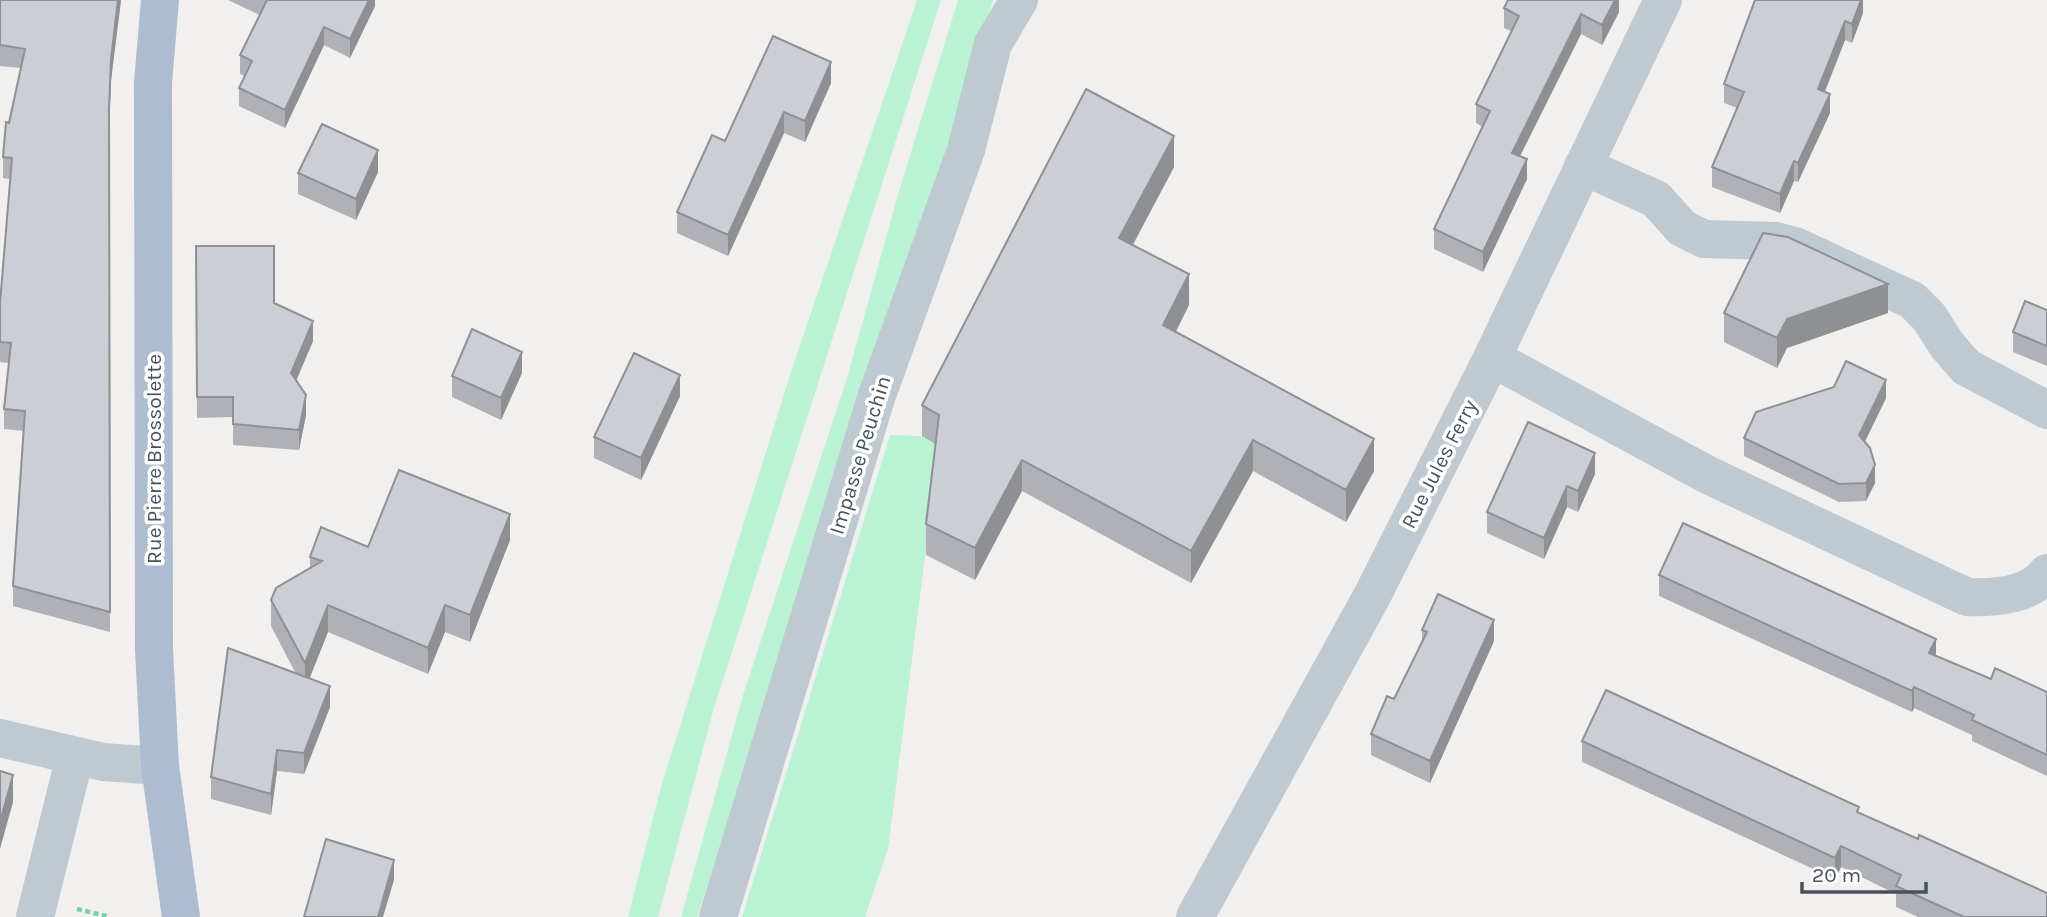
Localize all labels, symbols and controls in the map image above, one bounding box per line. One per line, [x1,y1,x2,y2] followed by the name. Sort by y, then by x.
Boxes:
[142,354,166,564] street label: Rue Pierre Brossolette
[824,373,896,537] street label: Impasse Peuchin
[1396,395,1482,532] street label: Rue Jules Ferry
[1802,850,1926,894] scale bar
[1812,863,1861,887] text: 20 m

